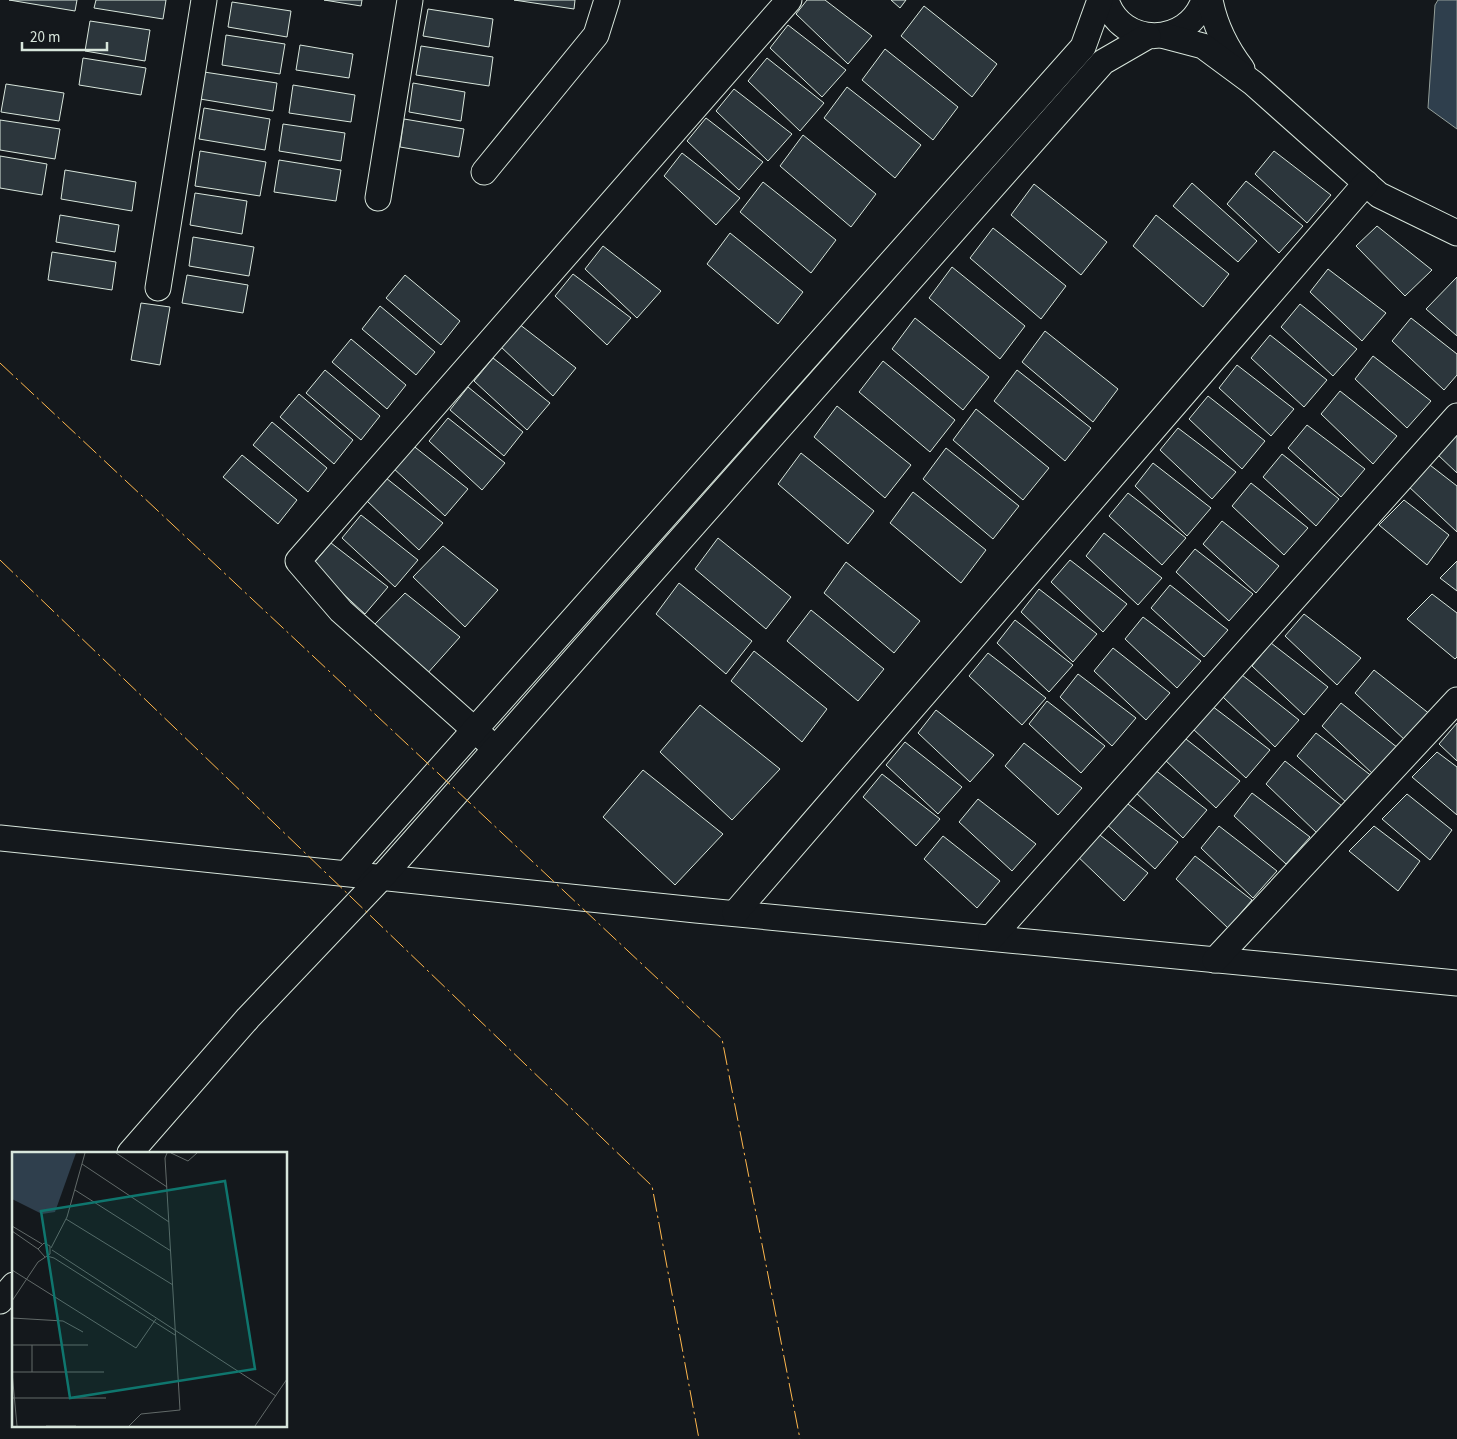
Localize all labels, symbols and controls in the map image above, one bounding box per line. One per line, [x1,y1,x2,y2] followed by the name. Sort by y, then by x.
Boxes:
[22,20,108,52] scale bar
[30,27,60,48] text: 20 m
[12,1152,288,1426] inset map

